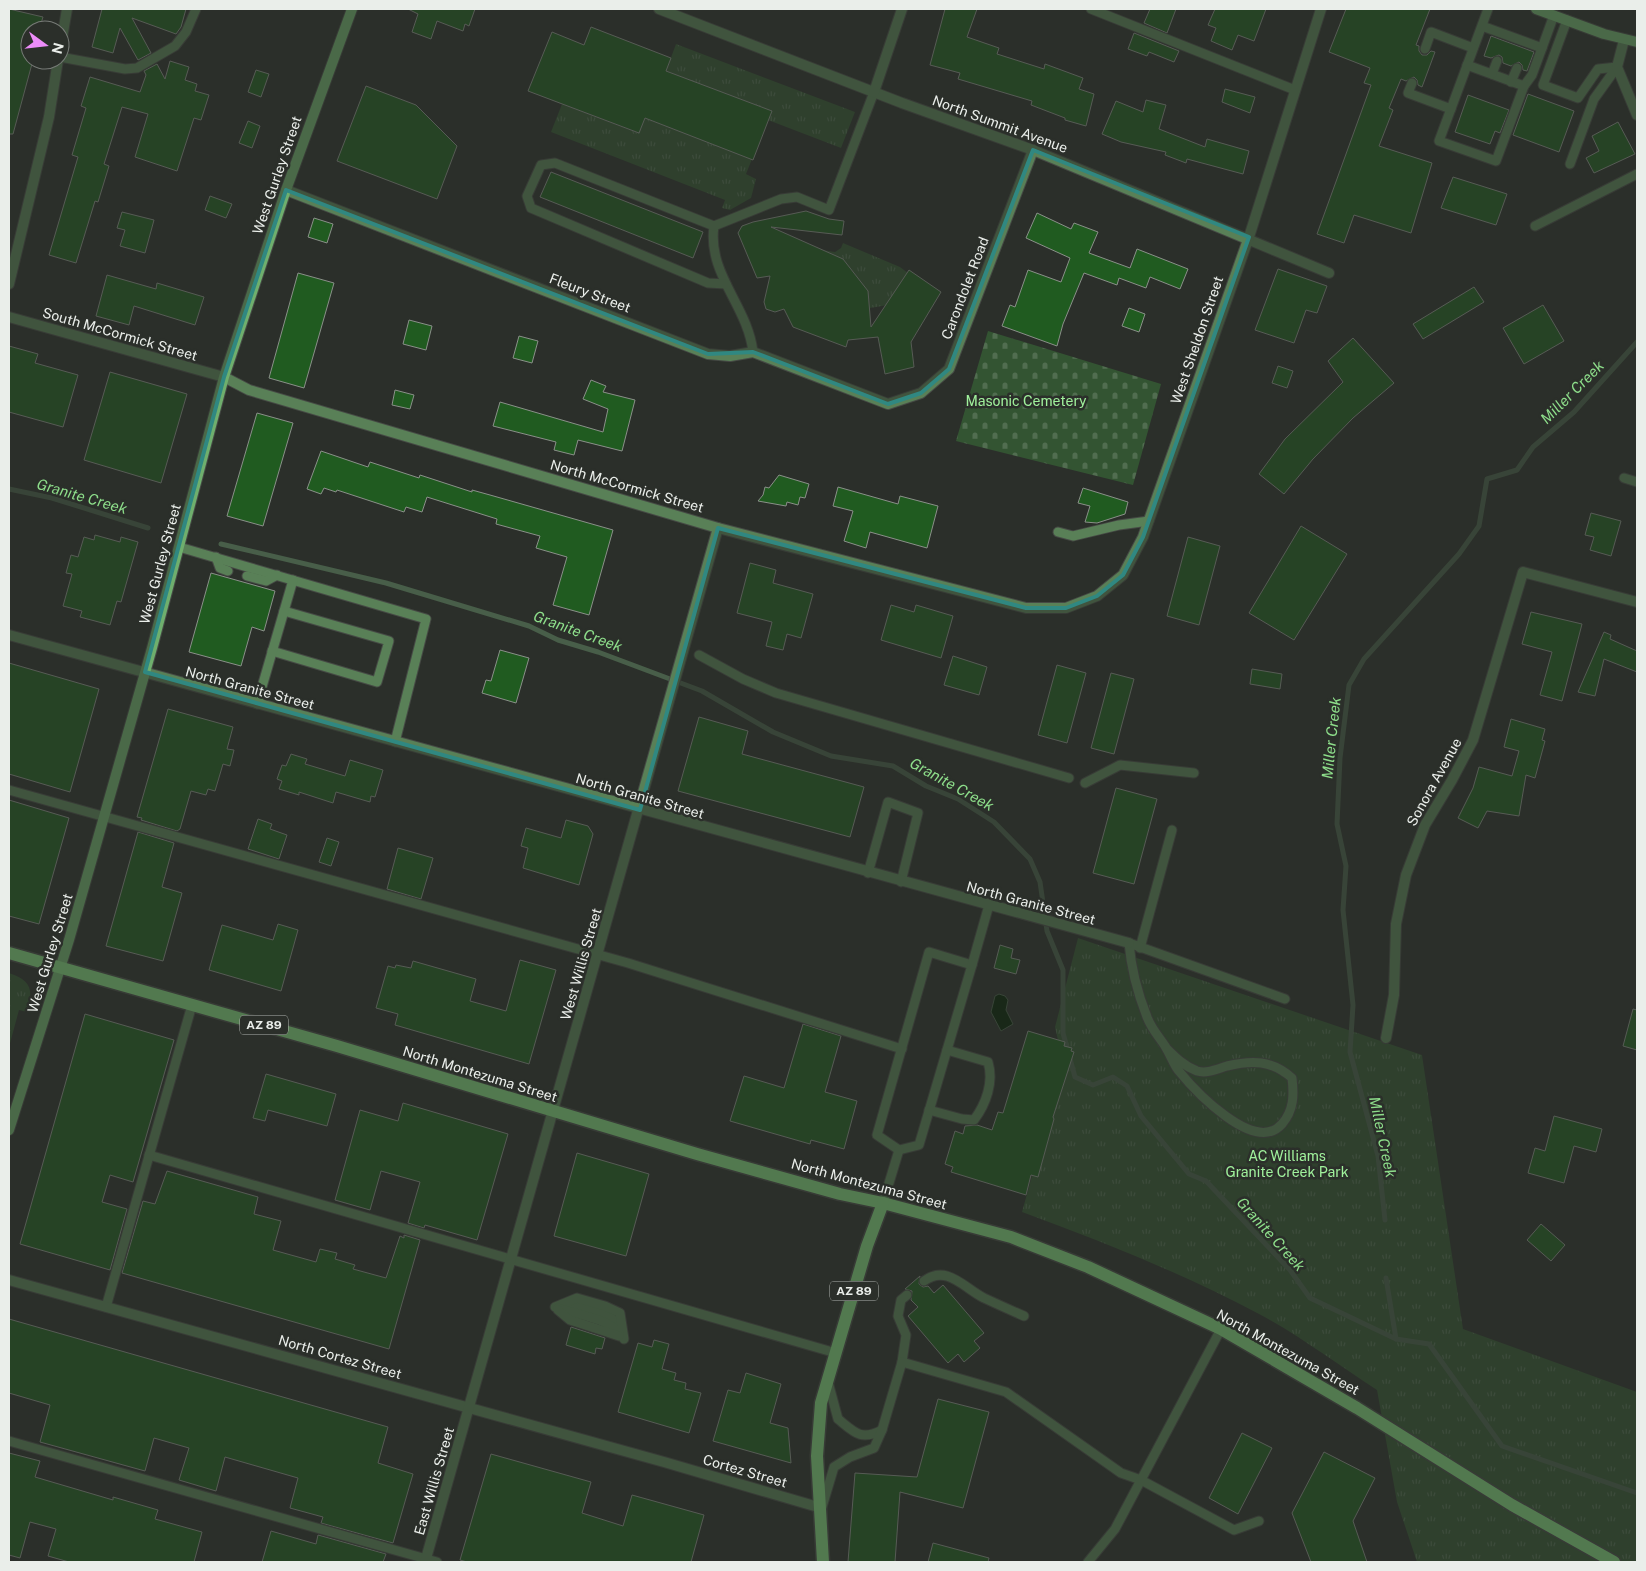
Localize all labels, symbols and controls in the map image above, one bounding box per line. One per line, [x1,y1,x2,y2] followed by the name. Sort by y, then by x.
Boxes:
[20,20,70,70] north arrow
[48,41,67,56] text: N
[930,92,1070,156] street label: North Summit Avenue
[249,114,305,236] street label: West Gurley Street
[938,235,992,341] street label: Carondolet Road
[547,270,633,316] street label: Fleury Street
[1168,274,1226,406] street label: West Sheldon Street
[41,304,199,364] street label: South McCormick Street
[1537,356,1608,427] water label: Miller Creek
[965,393,1087,409] park label: Masonic Cemetery
[549,456,705,516] street label: North McCormick Street
[35,475,130,517] water label: Granite Creek
[136,502,184,626] street label: West Gurley Street
[531,607,626,655] water label: Granite Creek
[184,663,316,713] street label: North Granite Street
[1318,695,1344,780] water label: Miller Creek
[1403,735,1465,829] street label: Sonora Avenue
[907,754,998,814] water label: Granite Creek
[574,770,706,822] street label: North Granite Street
[965,878,1097,928] street label: North Granite Street
[24,891,76,1015] street label: West Gurley Street
[557,906,605,1022] street label: West Willis Street
[240,1016,288,1034] road number: AZ 89
[401,1043,559,1105] street label: North Montezuma Street
[1366,1095,1400,1180] water label: Miller Creek
[1225,1148,1349,1180] park label: AC Williams Granite Creek Park
[789,1155,949,1213] street label: North Montezuma Street
[1234,1194,1309,1275] water label: Granite Creek
[830,1282,878,1300] road number: AZ 89
[1214,1306,1362,1398] street label: North Montezuma Street
[277,1332,403,1382] street label: North Cortez Street
[411,1425,457,1537] street label: East Willis Street
[701,1451,789,1491] street label: Cortez Street

